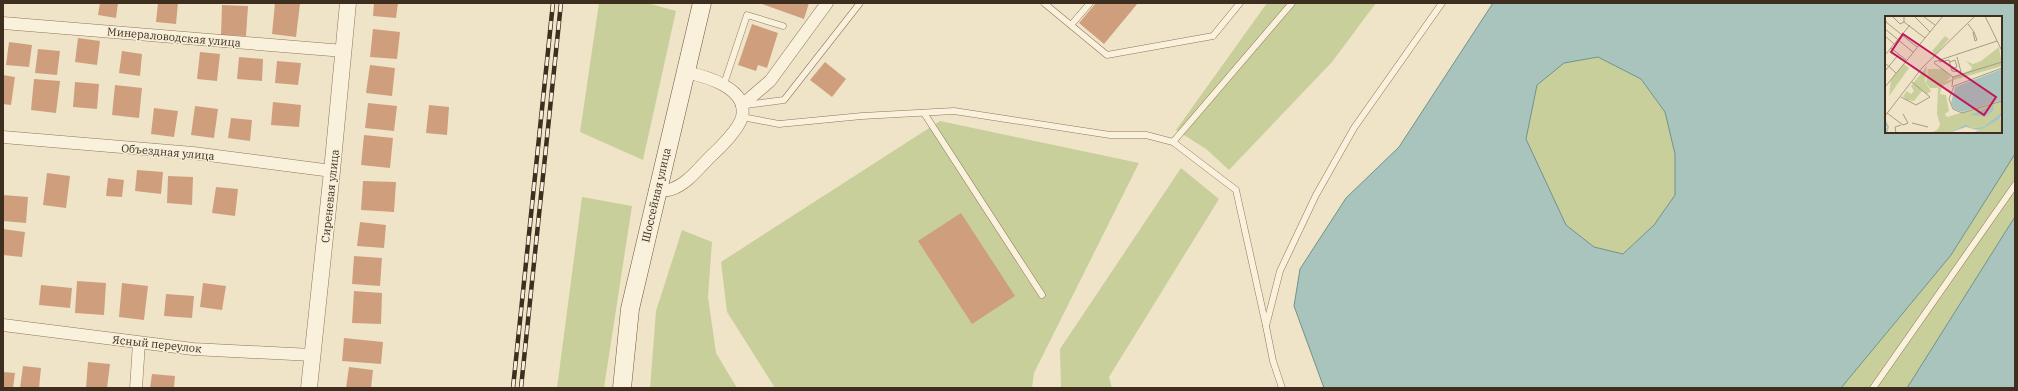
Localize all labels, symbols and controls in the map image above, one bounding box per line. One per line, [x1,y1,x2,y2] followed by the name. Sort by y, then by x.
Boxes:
[1885,16,2002,133] inset map
[107,24,241,50] street label: Минераловодская улица
[121,141,215,163] street label: Объездная улица
[638,146,674,244] street label: Шоссейная улица
[318,149,342,243] street label: Сиреневая улица
[112,332,203,356] street label: Ясный переулок

